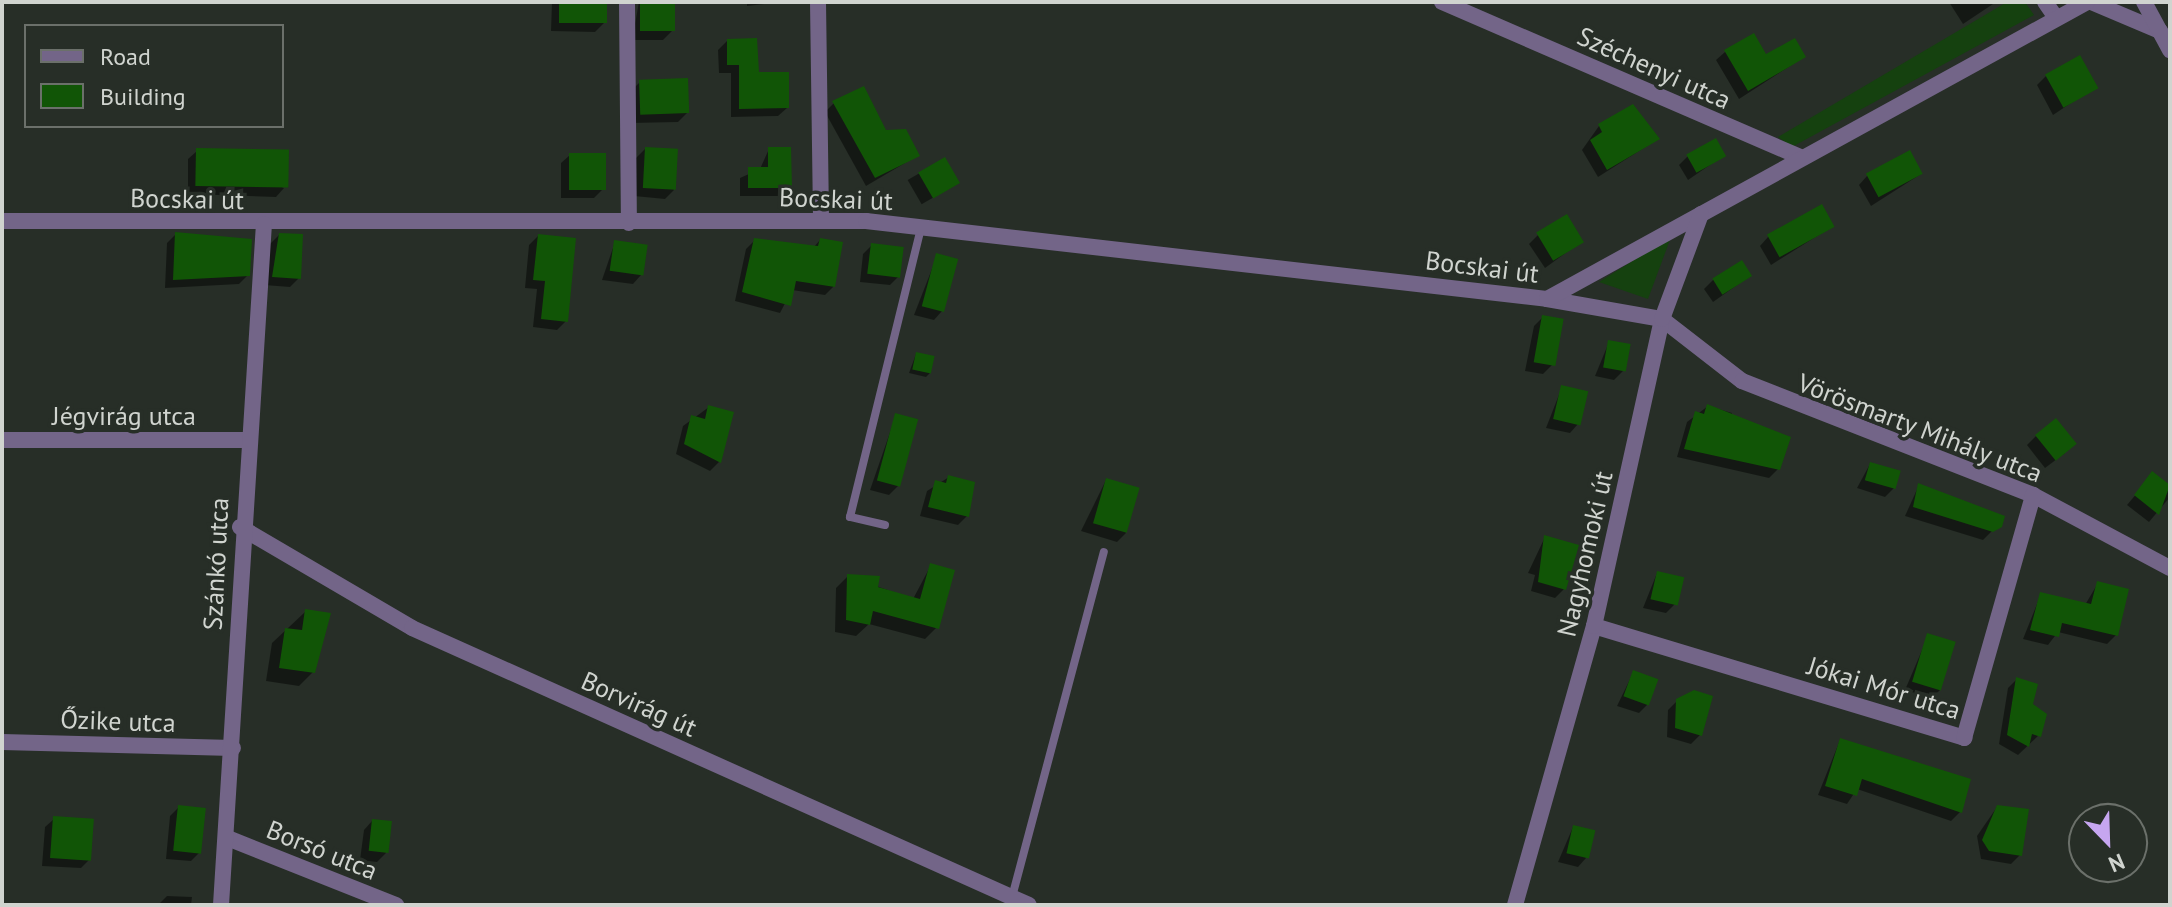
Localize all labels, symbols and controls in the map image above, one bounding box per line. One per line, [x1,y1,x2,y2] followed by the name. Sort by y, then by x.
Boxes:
[1573,20,1735,116] street label: Széchenyi utca
[24,24,284,128] legend
[100,41,151,72] text: Road
[100,81,186,112] text: Building
[779,181,893,217] street label: Bocskai út
[130,182,244,216] street label: Bocskai út
[1424,245,1540,289] street label: Bocskai út
[1793,367,2047,489] street label: Vörösmarty Mihály utca
[52,400,196,432] street label: Jégvirág utca
[1551,468,1619,640] street label: Nagyhomoki út
[197,497,235,631] street label: Szánkó utca
[1804,650,1964,726] street label: Jókai Mór utca
[577,665,701,743] street label: Borvirág út
[60,703,176,739] street label: Őzike utca
[2068,803,2148,883] north arrow
[262,814,382,886] street label: Borsó utca
[2104,848,2129,879] text: N

